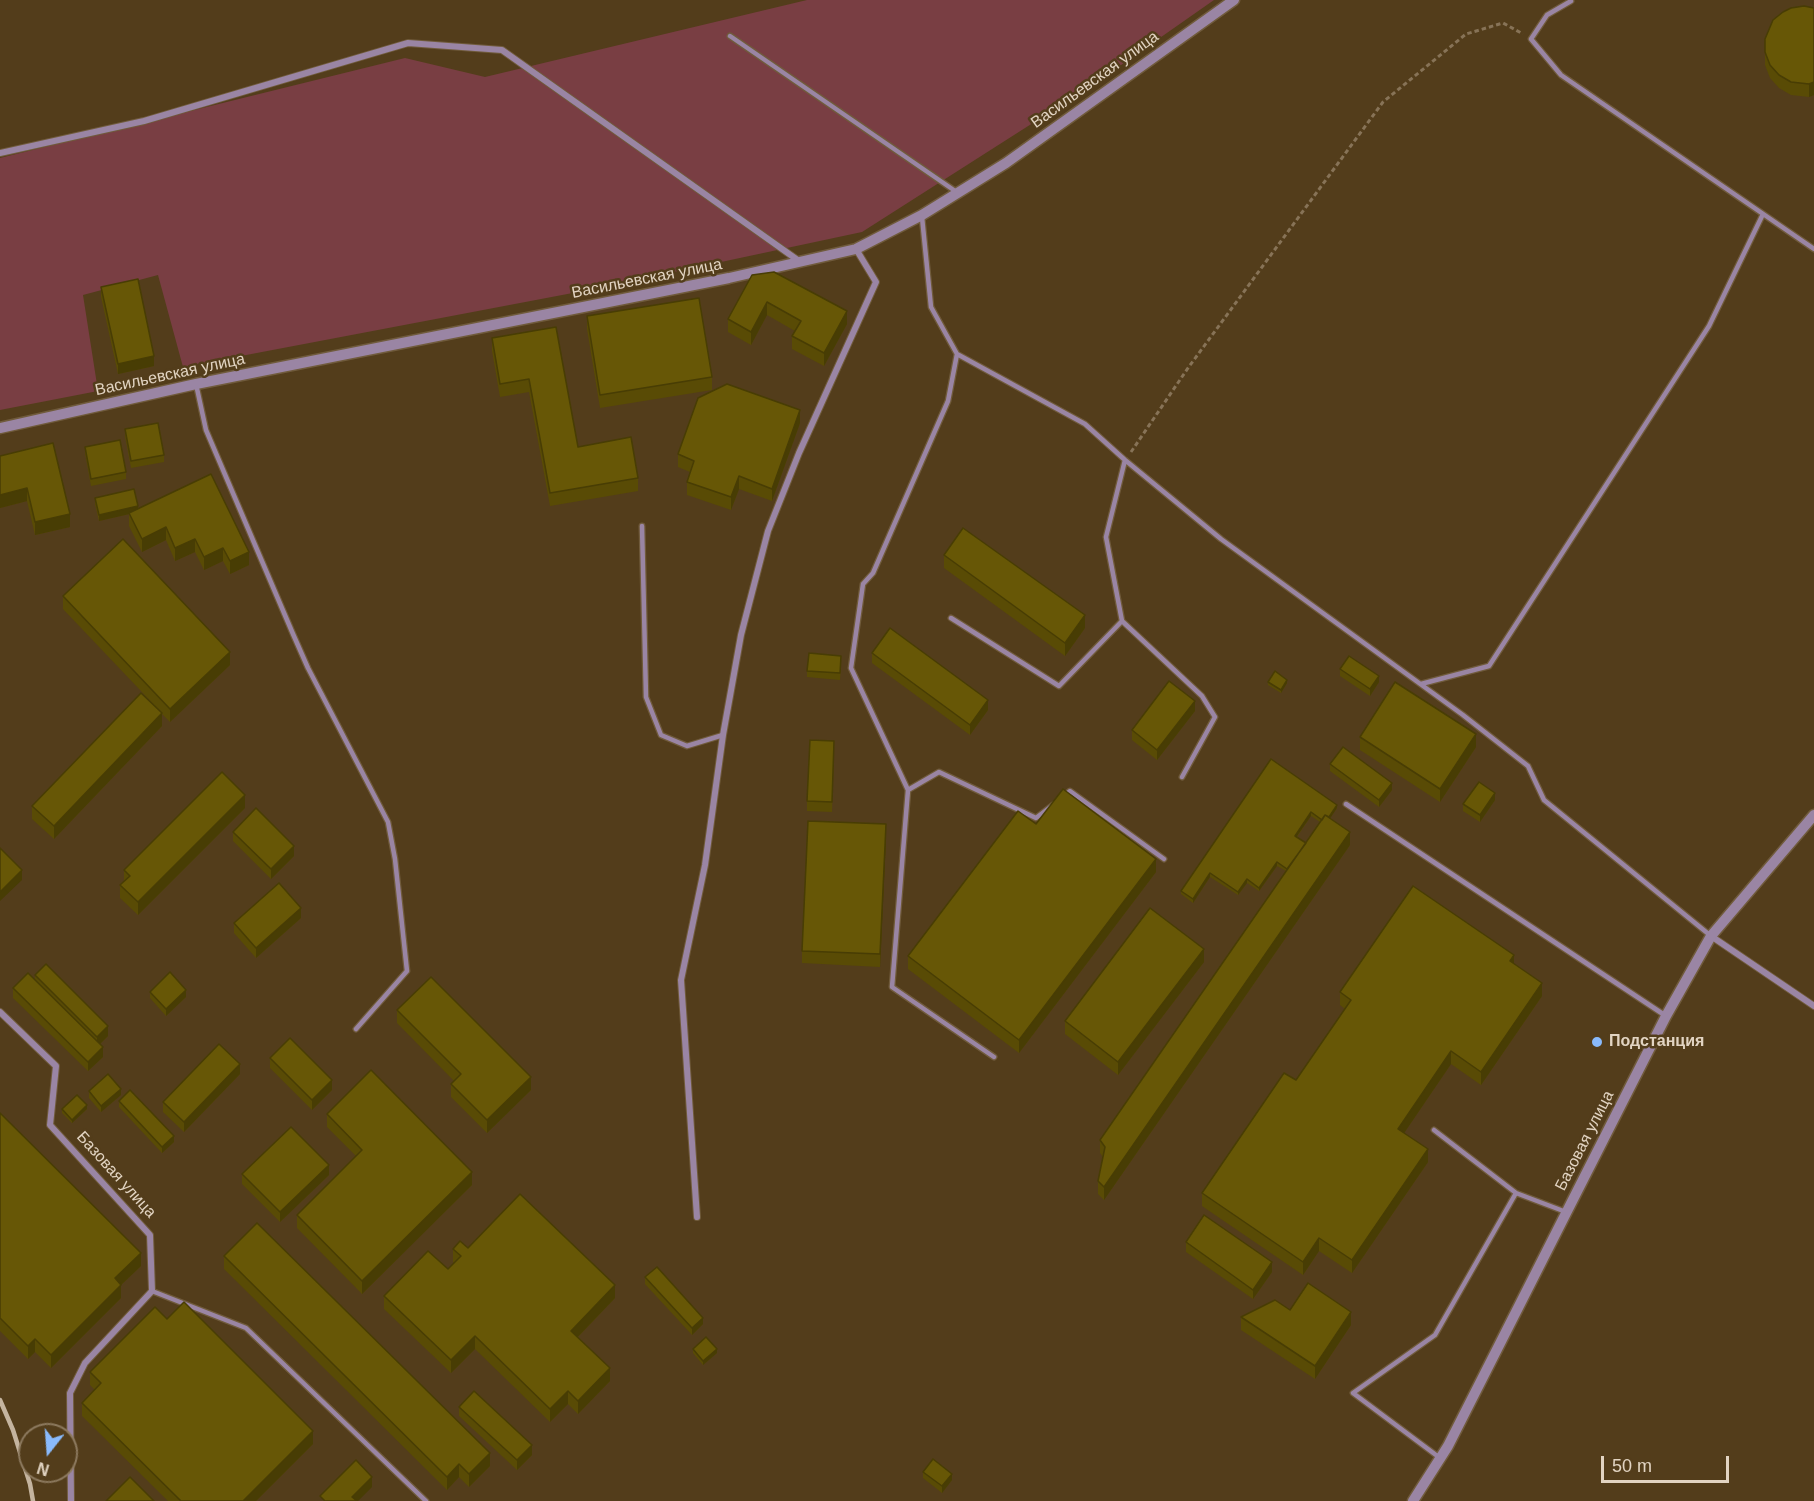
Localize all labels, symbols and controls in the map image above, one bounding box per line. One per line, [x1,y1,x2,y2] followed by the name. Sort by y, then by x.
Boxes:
[1028,27,1162,133] street label: Васильевская улица
[570,255,724,303] street label: Васильевская улица
[93,350,247,400] street label: Васильевская улица
[1609,1032,1704,1052] place label: Подстанция
[1590,1035,1604,1049] marker: Подстанция
[1552,1088,1618,1194] street label: Базовая улица
[72,1128,160,1222] street label: Базовая улица
[18,1423,78,1483] north arrow
[1604,1444,1732,1482] scale bar
[1612,1456,1652,1476] text: 50 m
[35,1459,51,1479] text: N

